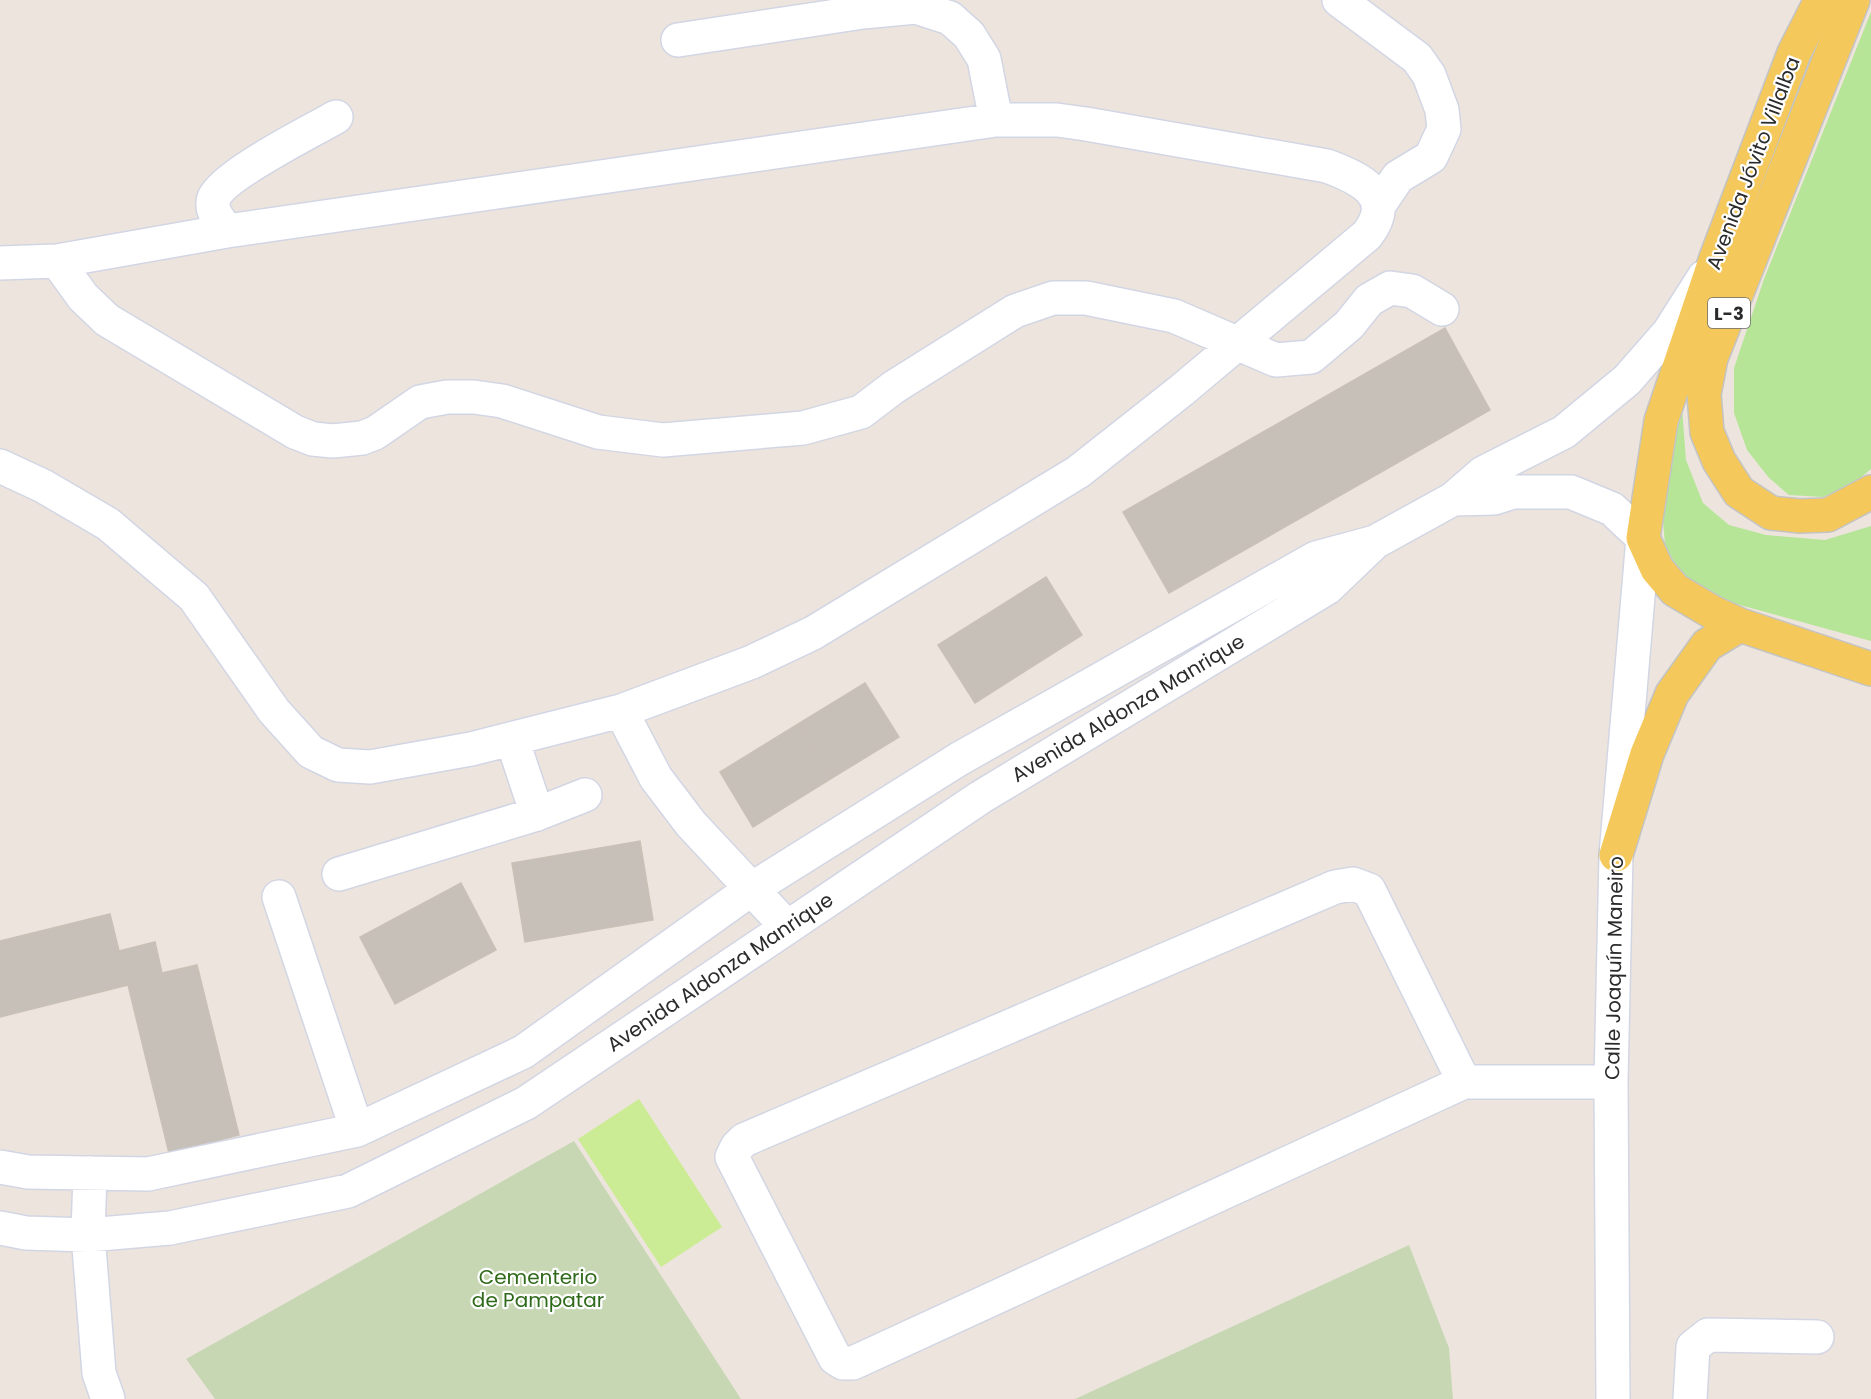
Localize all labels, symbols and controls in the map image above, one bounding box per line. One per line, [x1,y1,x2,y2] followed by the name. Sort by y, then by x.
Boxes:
[1699,53,1807,273] street label: Avenida Jóvito Villalba
[1708,298,1750,328] road number: L-3
[1006,627,1250,789] street label: Avenida Aldonza Manrique
[1598,856,1630,1080] street label: Calle Joaquín Maneiro
[601,886,839,1058] street label: Avenida Aldonza Manrique
[472,1263,604,1314] park label: Cementerio de Pampatar

